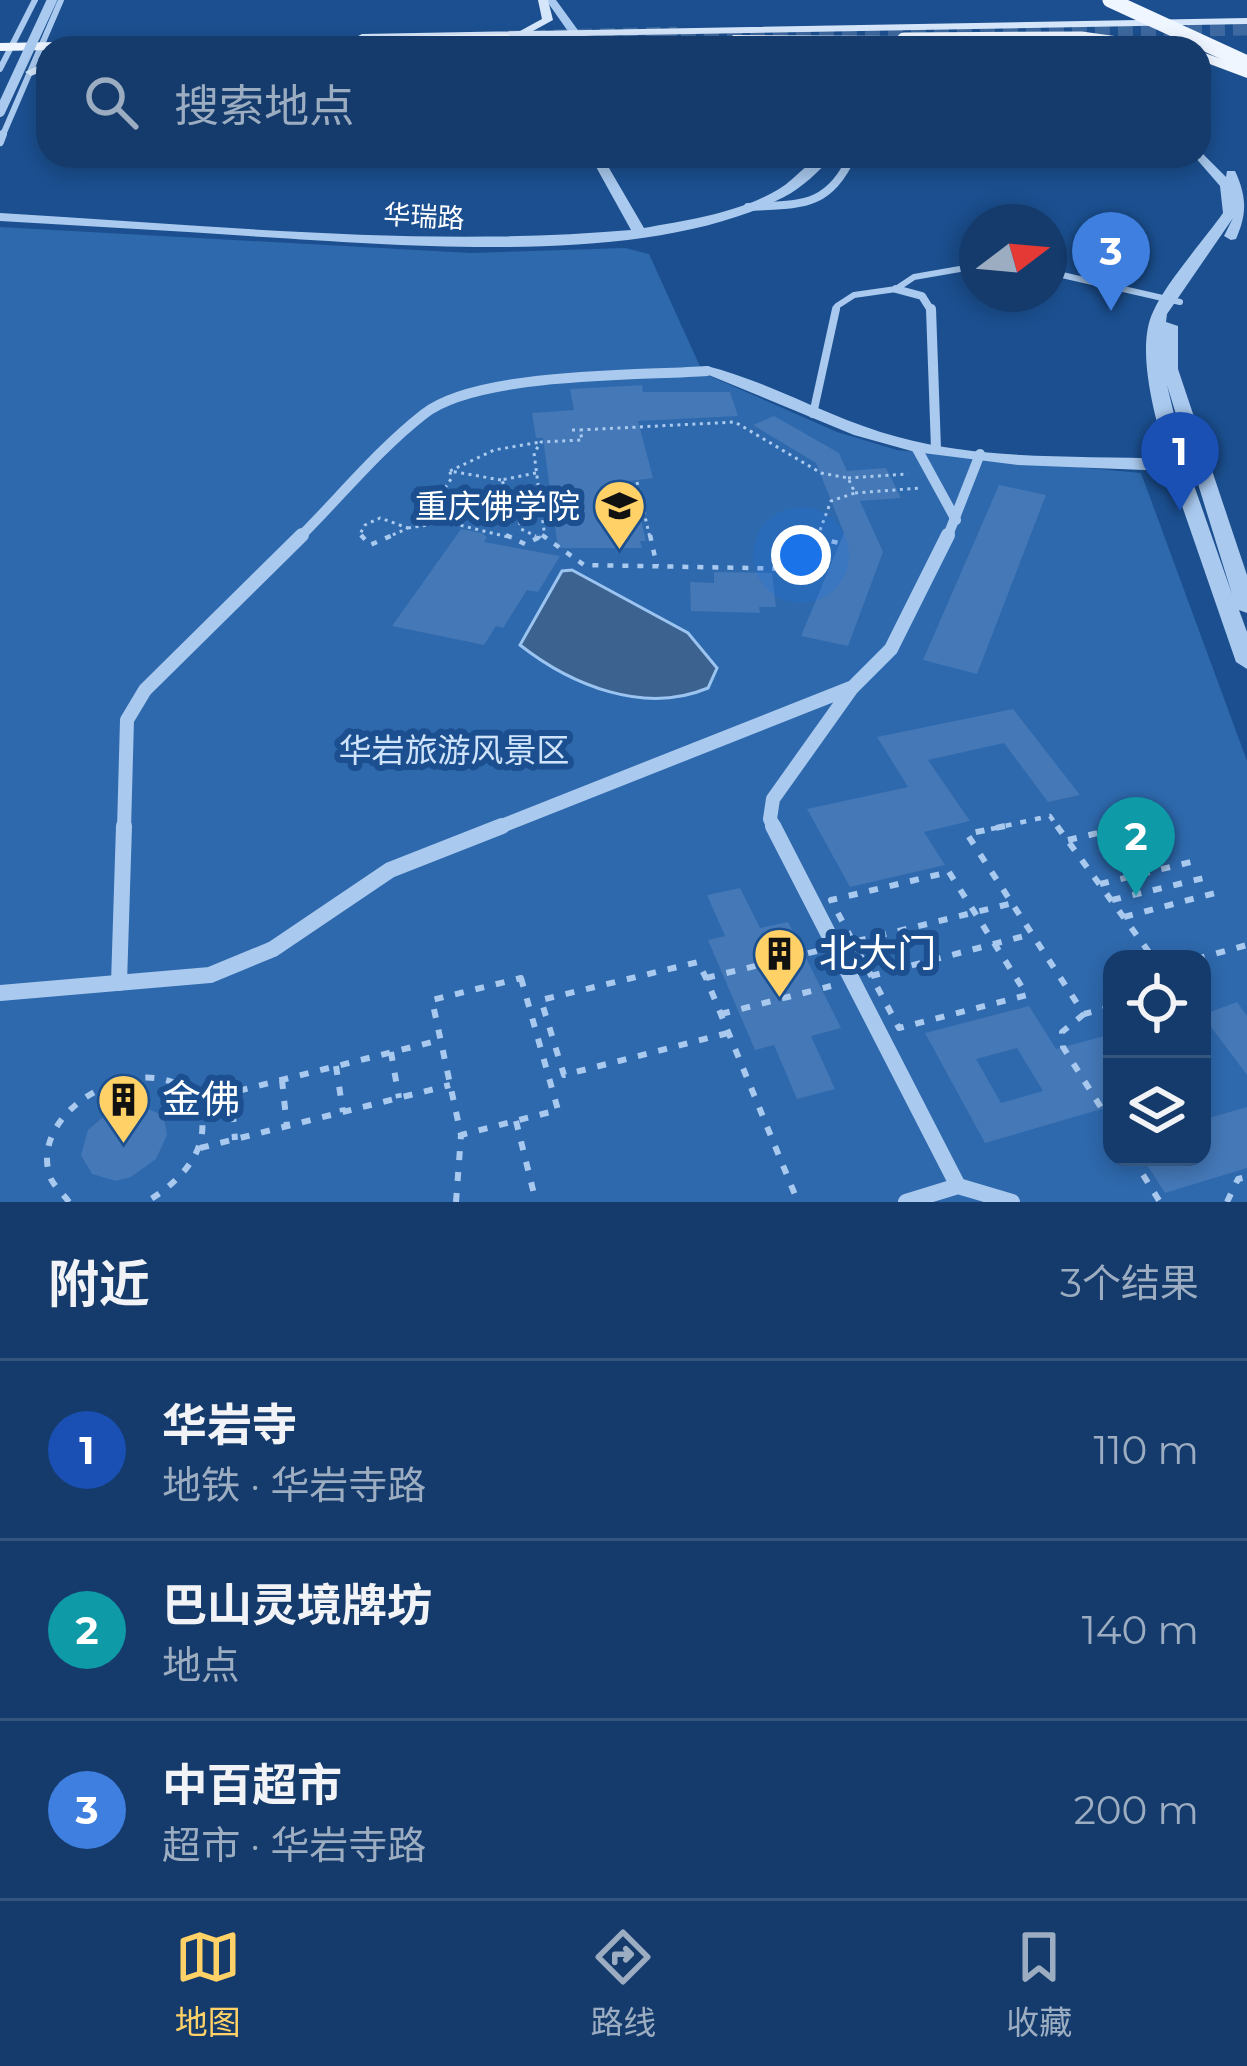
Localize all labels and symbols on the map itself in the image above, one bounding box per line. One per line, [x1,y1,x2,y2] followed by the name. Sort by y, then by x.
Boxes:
[383,198,465,235] street label: 华瑞路
[959,204,1067,312] north arrow
[1072,212,1150,311] pin: 3
[1141,412,1219,511] pin: 1
[591,478,647,552] school or university icon: 重庆佛学院
[415,486,580,526] place label: 重庆佛学院
[771,525,831,585] your location
[339,730,570,770] park label: 华岩旅游风景区
[1097,797,1175,896] pin: 2
[752,925,808,999] building icon: 北大门
[819,929,936,977] place label: 北大门
[95,1071,151,1145] building icon: 金佛
[162,1075,240,1123] place label: 金佛

